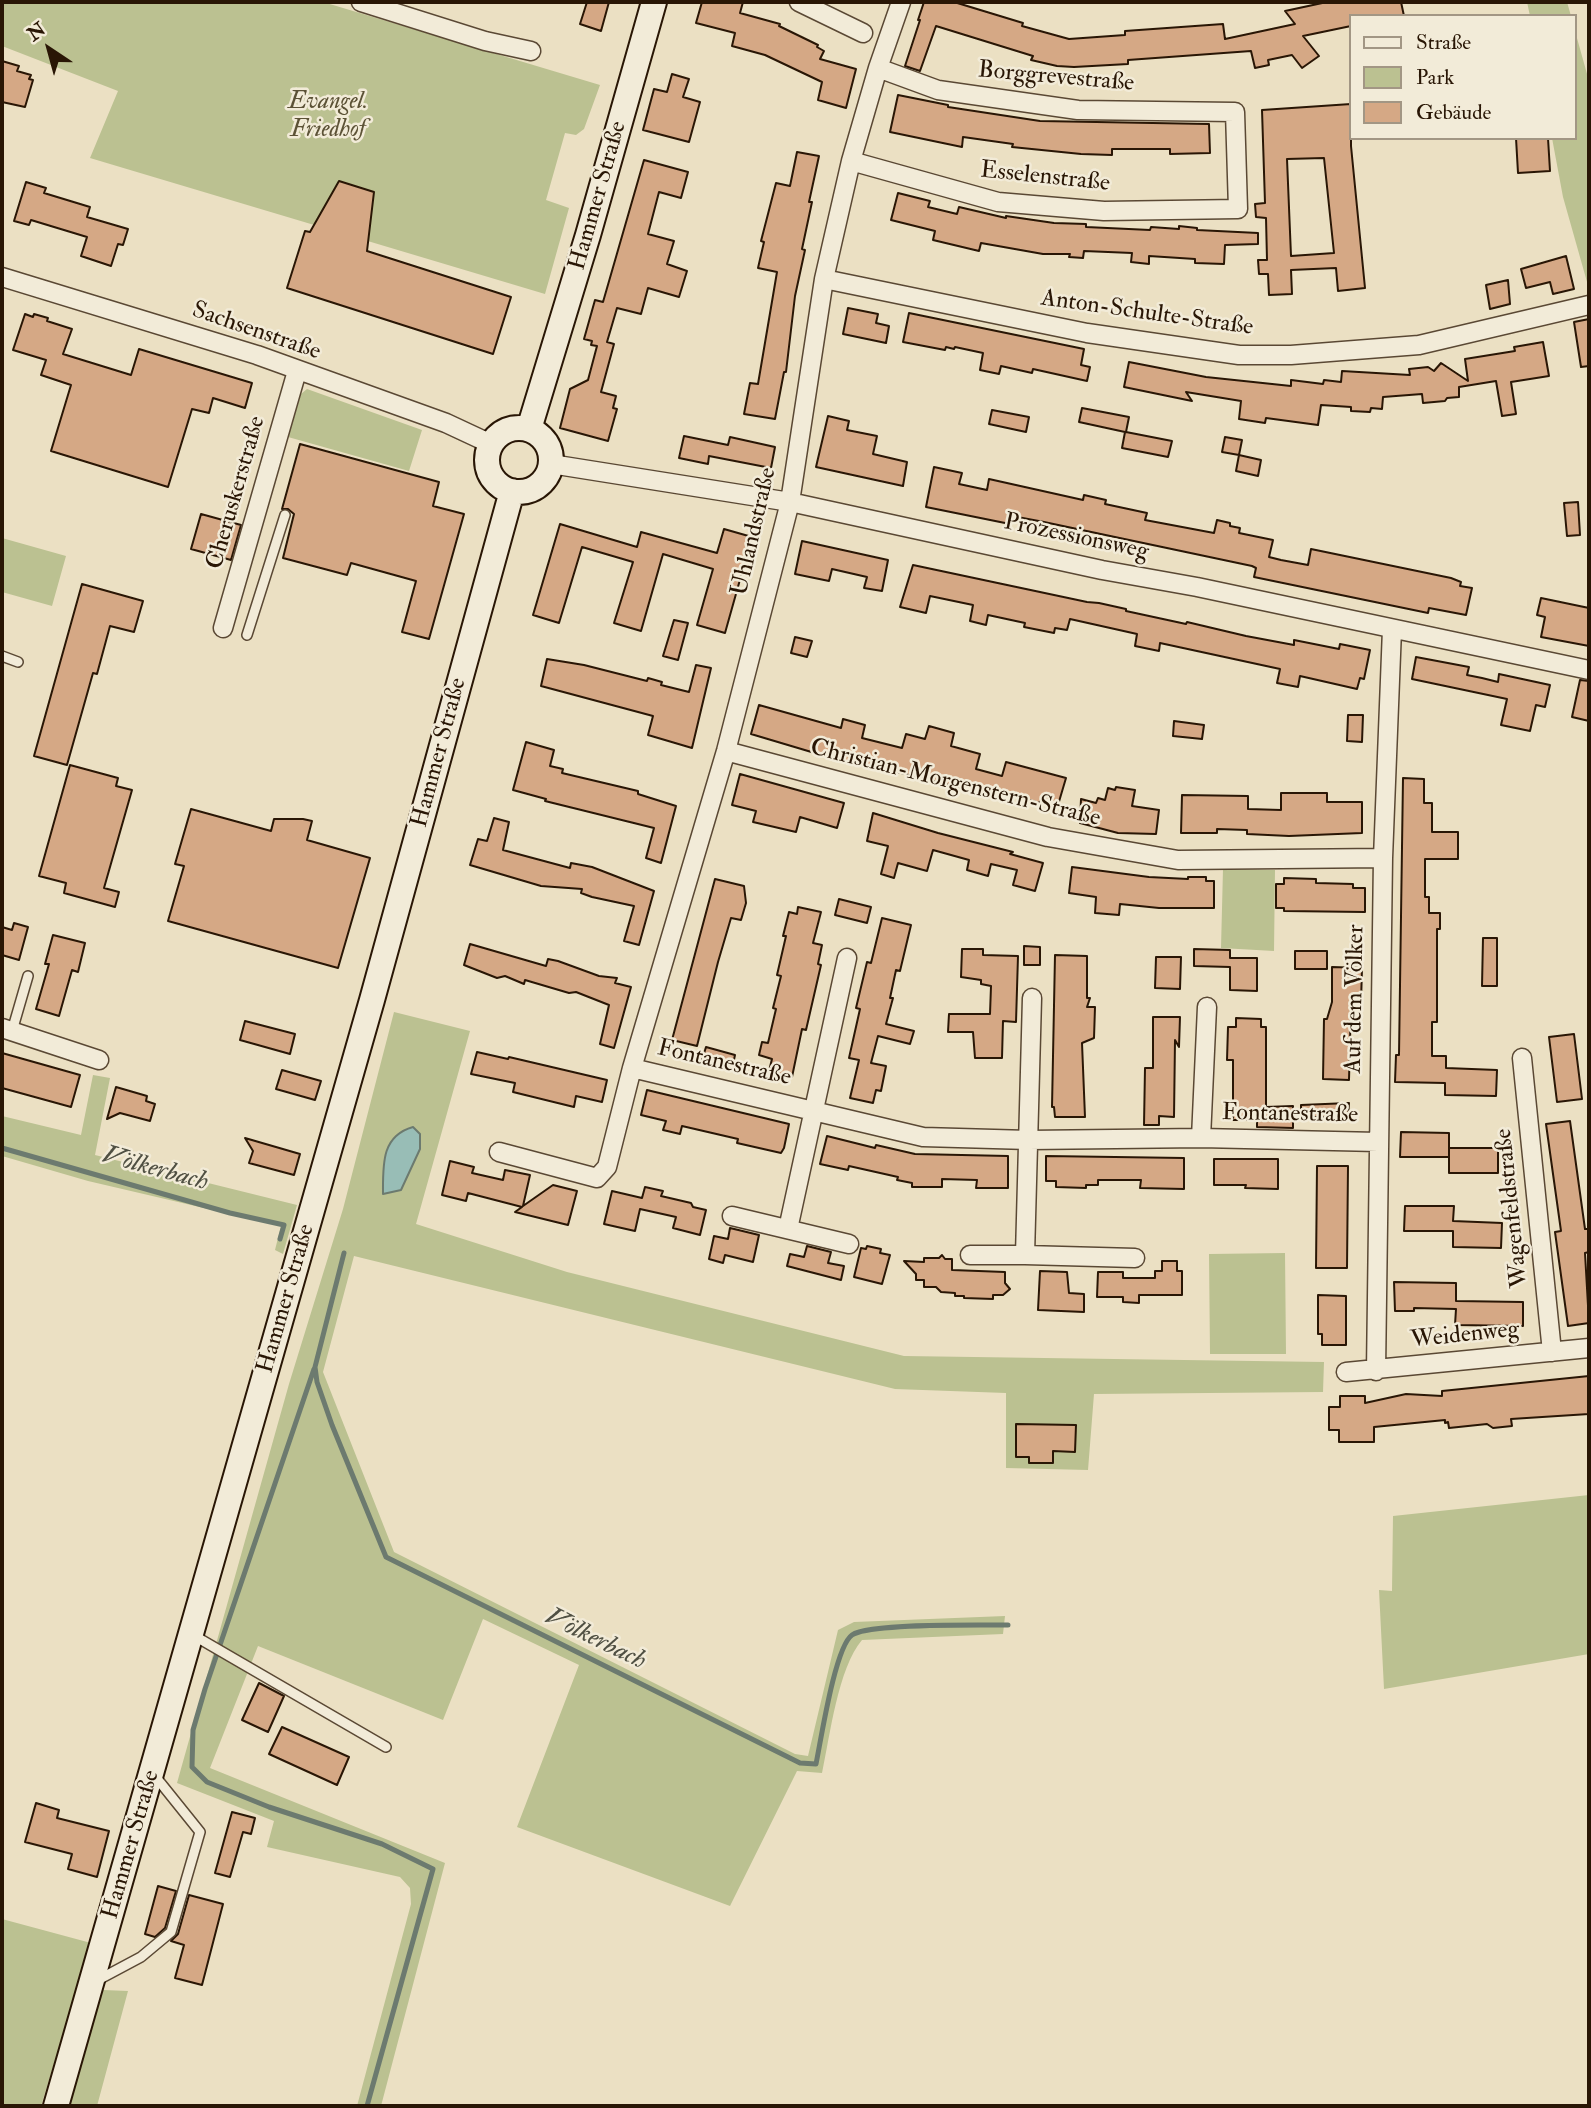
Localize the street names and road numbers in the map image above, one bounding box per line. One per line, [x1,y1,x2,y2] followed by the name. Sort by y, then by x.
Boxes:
[977,57,1135,99] street label: Borggrevestraße
[564,118,634,274] street label: Hammer Straße
[979,157,1111,199] street label: Esselenstraße
[1039,285,1255,343] street label: Anton-Schulte-Straße
[188,297,324,367] street label: Sachsenstraße
[201,413,273,573] street label: Cheruskerstraße
[726,465,784,599] street label: Uhlandstraße
[1001,509,1151,567] street label: Prozessionsweg
[406,675,474,831] street label: Hammer Straße
[807,734,1103,834] street label: Christian-Morgenstern-Straße
[1340,924,1372,1074] street label: Auf dem Völker
[654,1035,794,1093] street label: Fontanestraße
[1222,1099,1358,1131] street label: Fontanestraße
[1490,1127,1536,1289] street label: Wagenfeldstraße
[252,1221,322,1377] street label: Hammer Straße
[1409,1316,1521,1356] street label: Weidenweg
[97,1767,167,1923] street label: Hammer Straße

